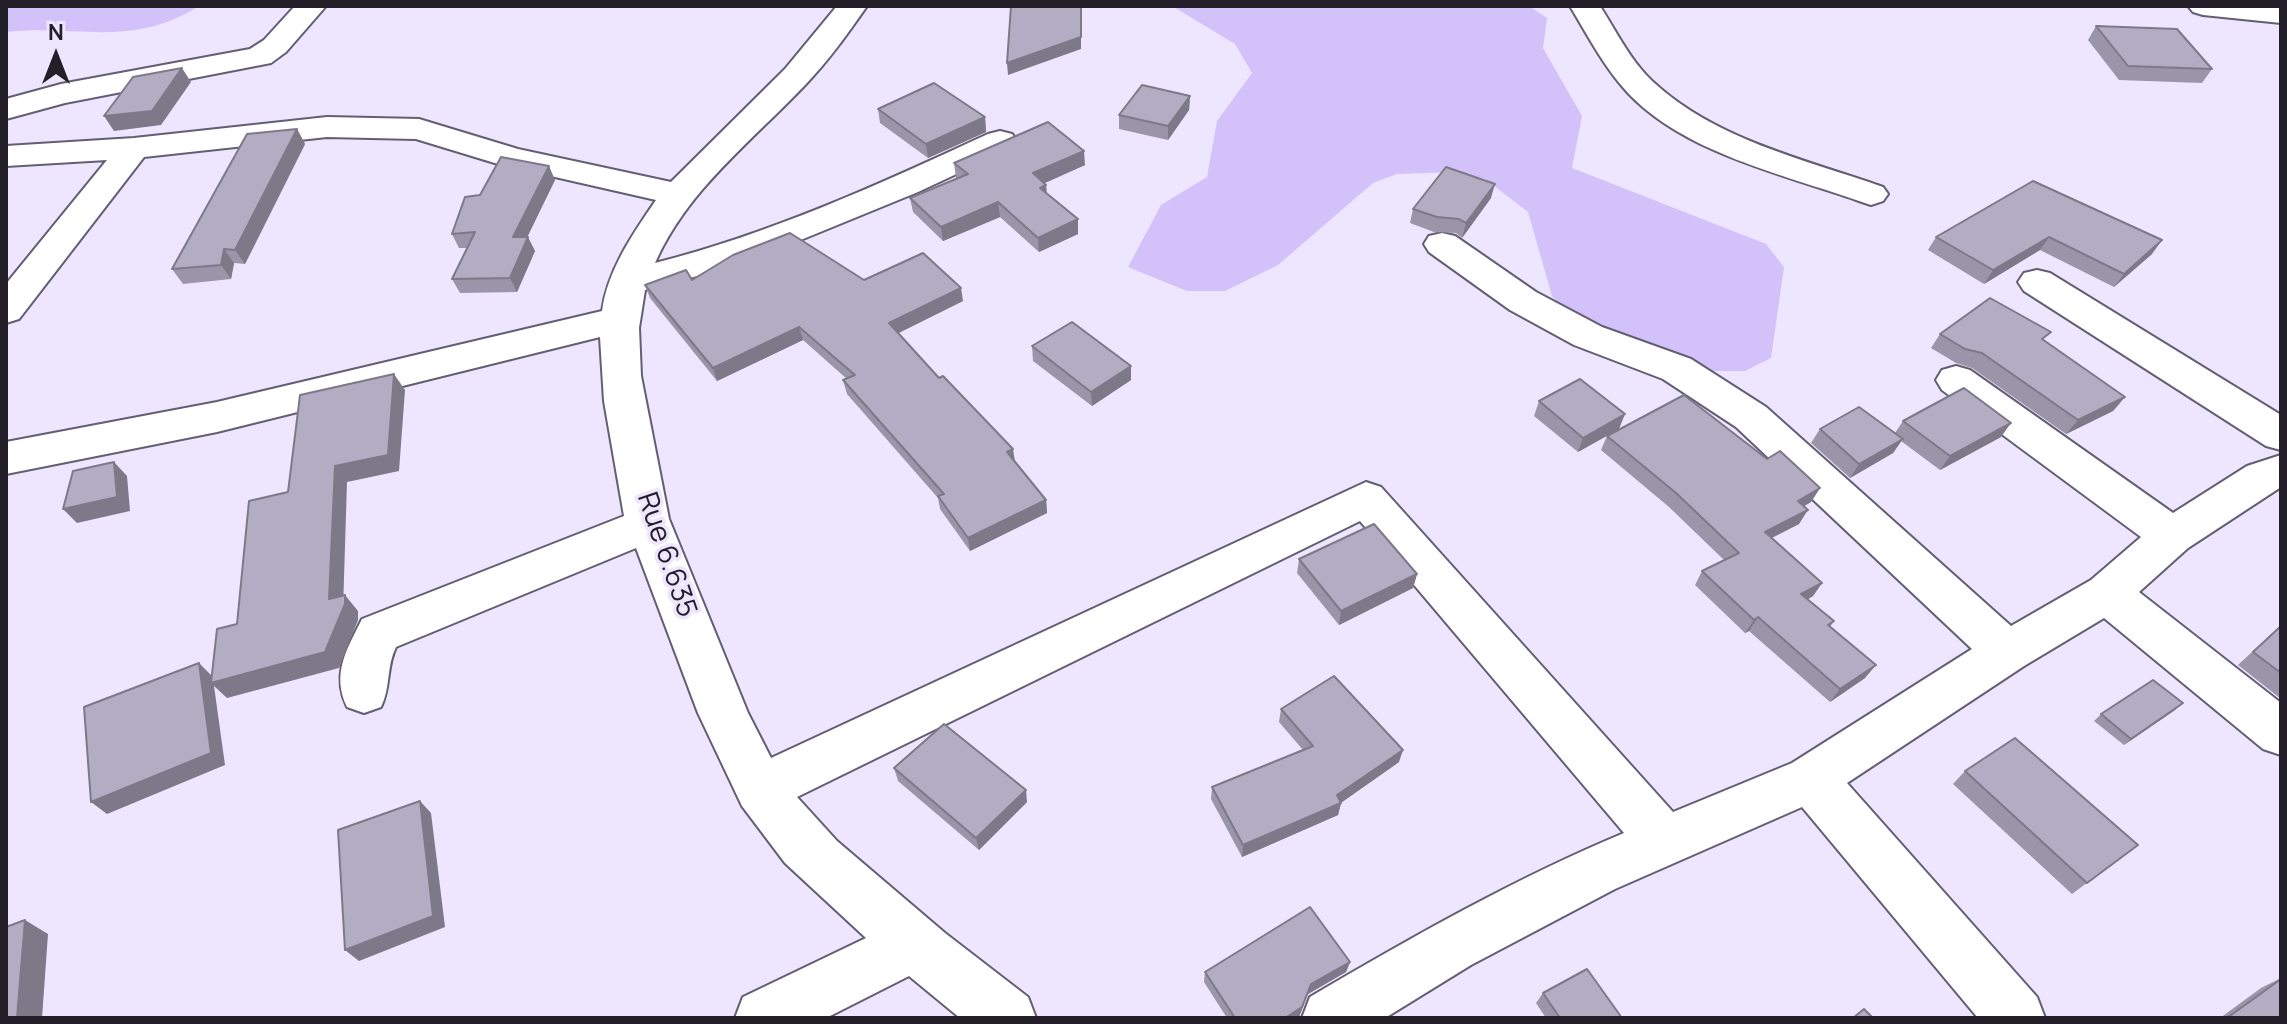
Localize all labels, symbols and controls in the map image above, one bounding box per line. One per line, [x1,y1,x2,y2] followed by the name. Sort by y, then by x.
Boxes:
[16,16,96,96] north arrow
[48,17,64,47] text: N
[629,488,703,622] street label: Rue 6.635

